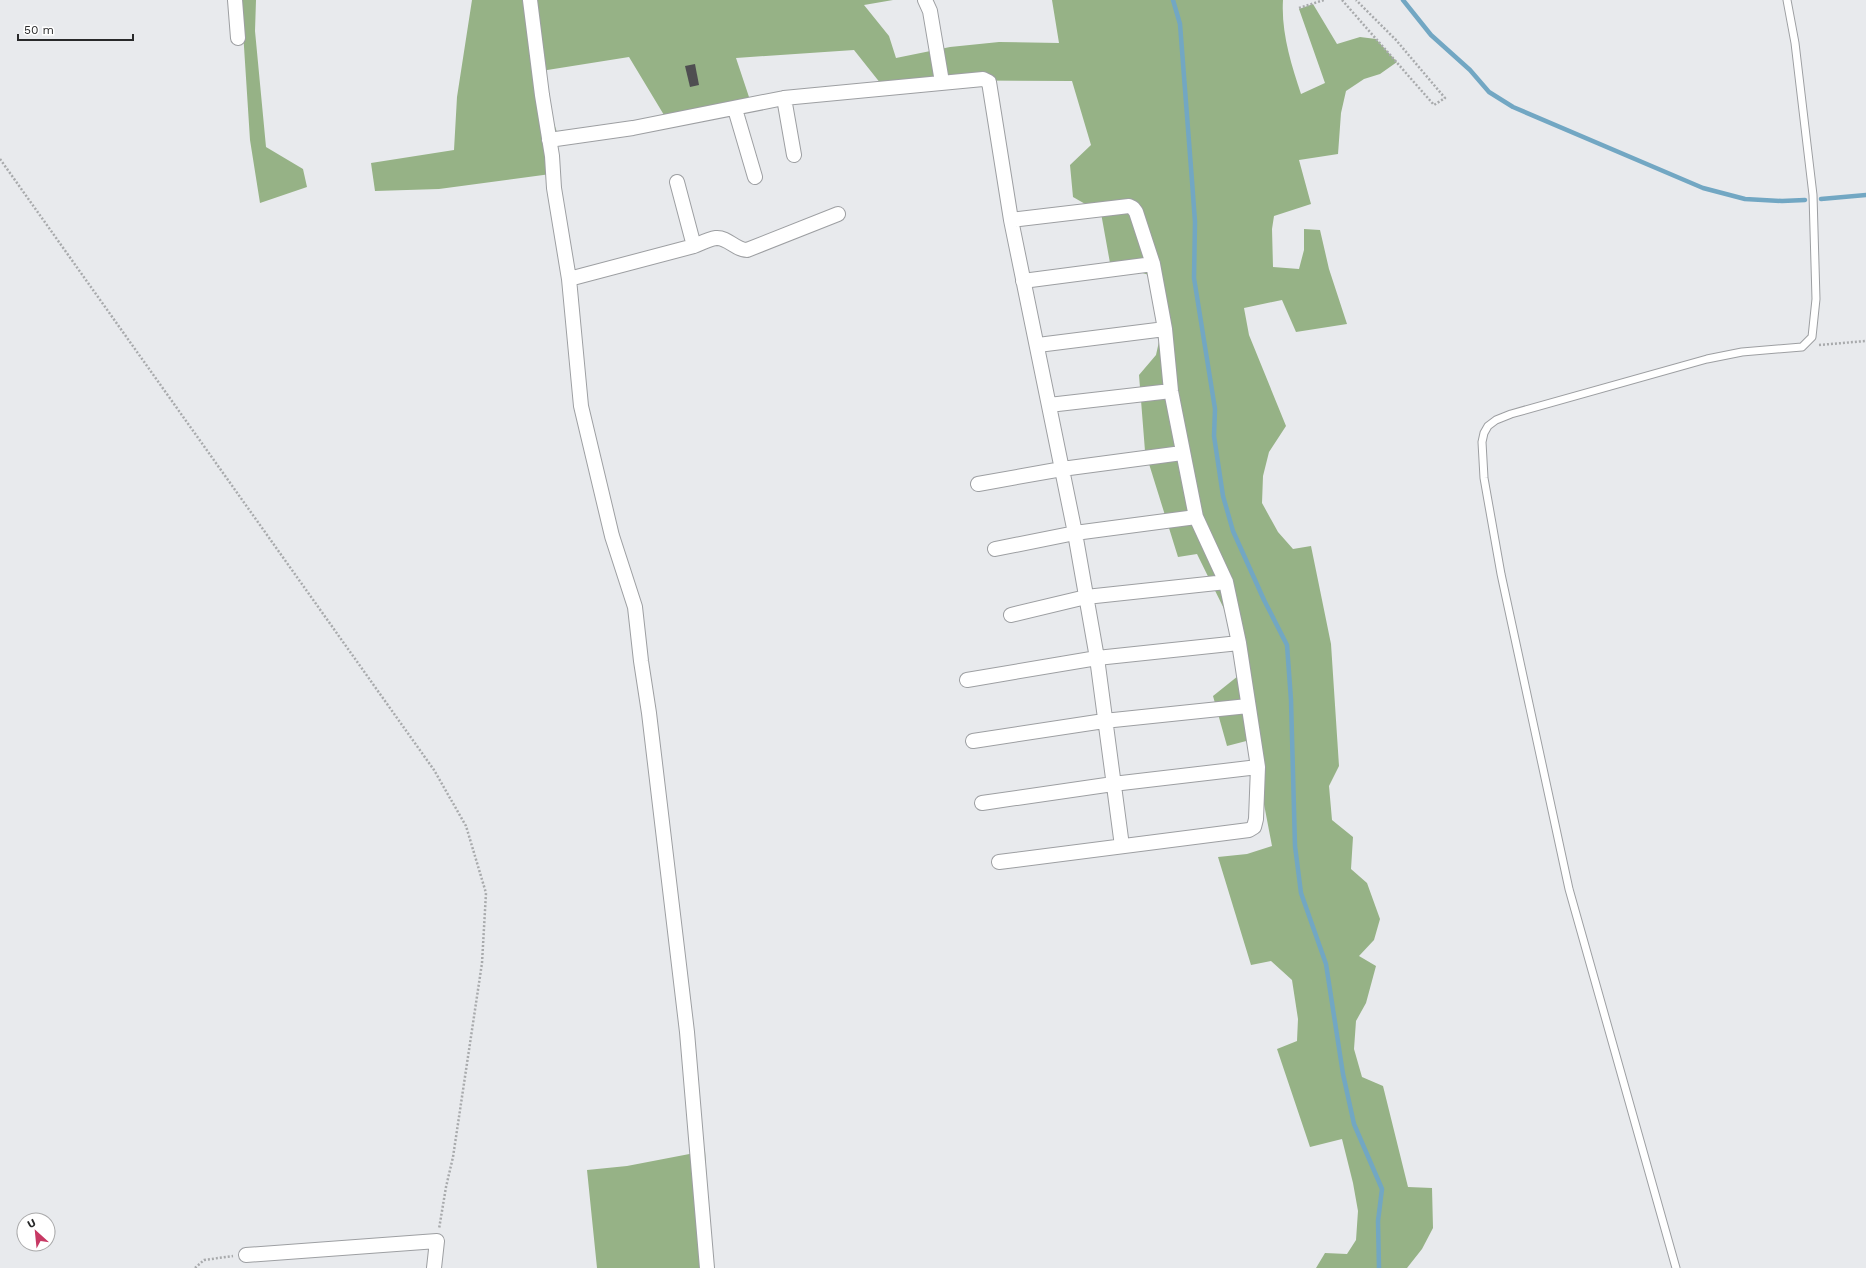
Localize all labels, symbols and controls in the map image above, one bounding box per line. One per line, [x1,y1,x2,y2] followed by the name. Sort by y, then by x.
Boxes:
[18,16,133,42] scale bar
[24,23,54,37] text: 50 m
[16,1212,56,1252] north arrow
[25,1216,38,1231] text: U

